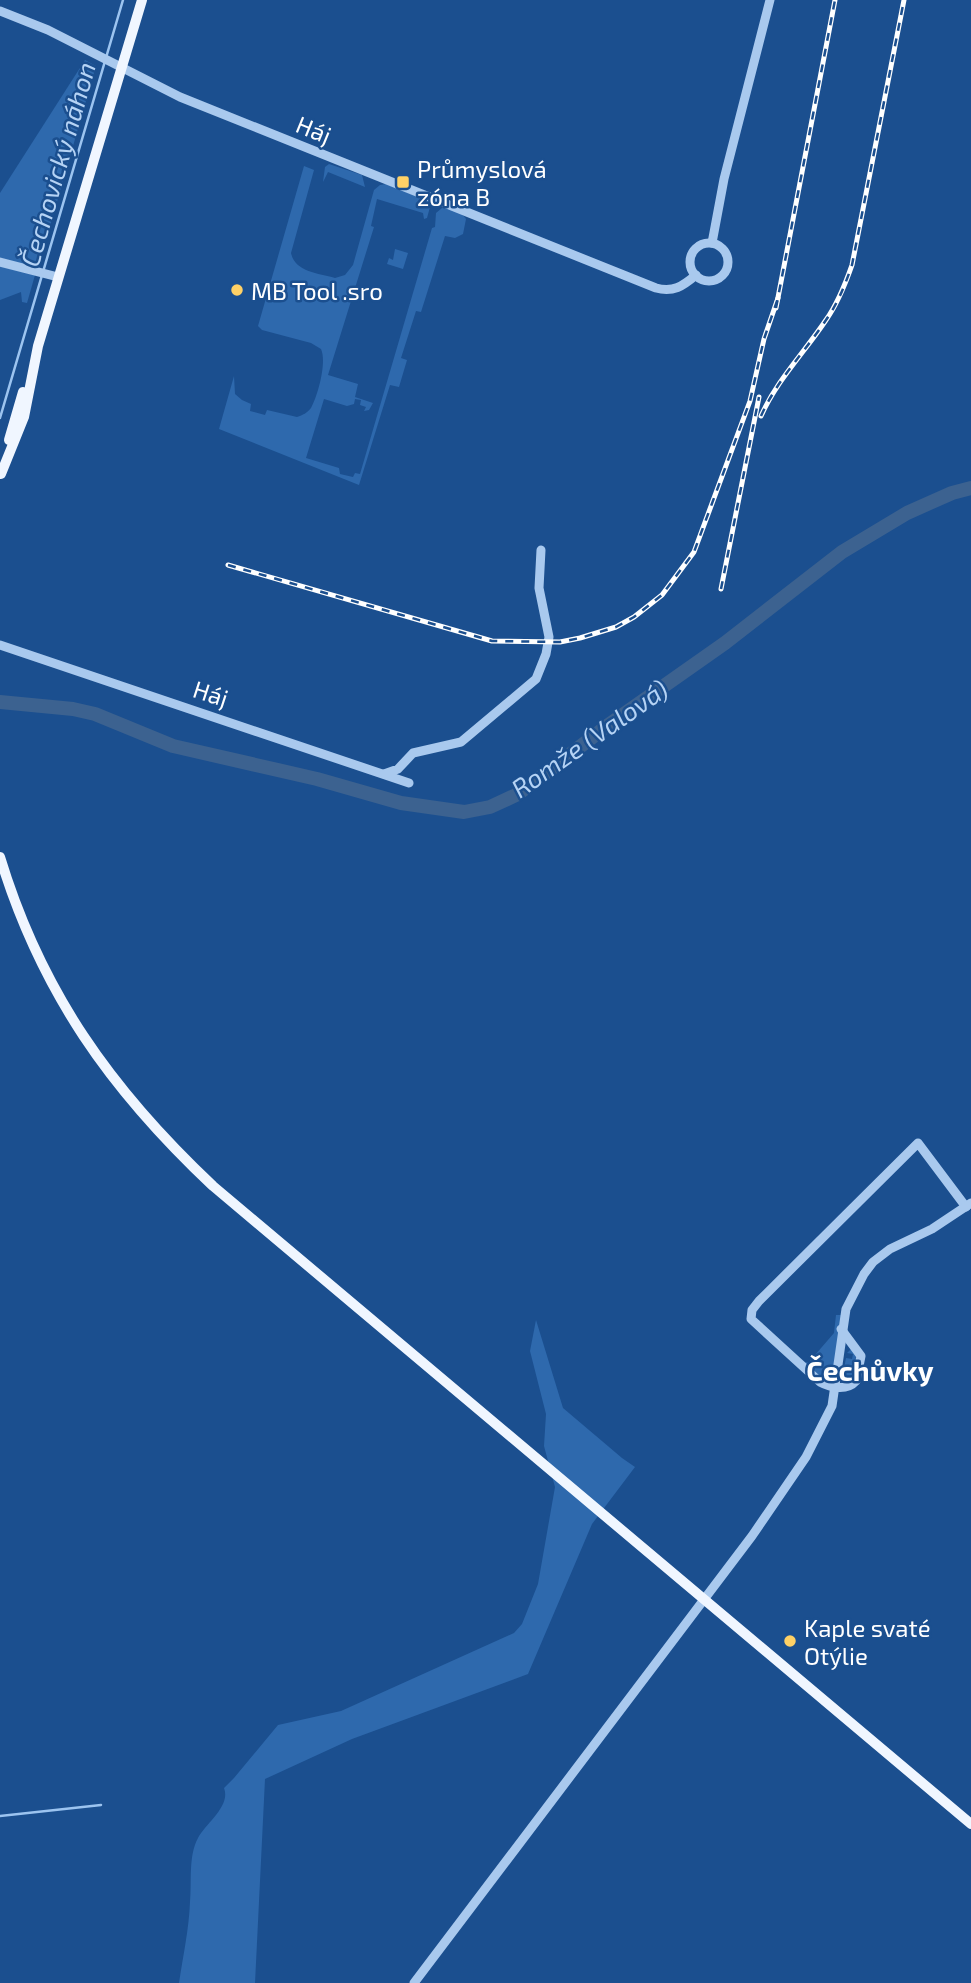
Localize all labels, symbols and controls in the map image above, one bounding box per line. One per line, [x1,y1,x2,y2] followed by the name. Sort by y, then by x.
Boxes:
[13,58,102,270] water label: Čechovický náhon
[292,109,336,149] street label: Háj
[417,154,547,211] place label: Průmyslová zóna B
[395,174,411,190] marker: Průmyslová zóna B
[251,276,383,305] place label: MB Tool .sro
[229,282,245,298] marker: MB Tool .sro
[505,673,673,803] water label: Romže (Valová)
[190,674,232,712] street label: Háj
[806,1353,934,1387] district label: Čechůvky
[804,1613,931,1670] place label: Kaple svaté Otýlie
[782,1633,798,1649] marker: Kaple svaté Otýlie

